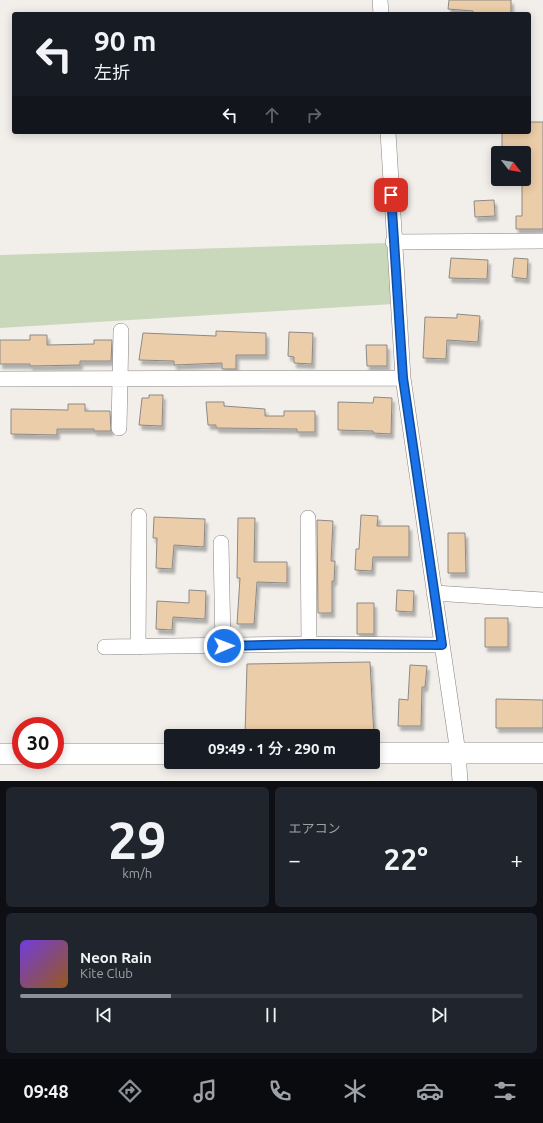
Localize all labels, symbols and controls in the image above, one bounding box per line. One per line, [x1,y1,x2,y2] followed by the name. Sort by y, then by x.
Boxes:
[94,25,156,56] text: 90 m
[28,28,80,80] icon: left
[94,62,130,82] text: 左折
[219,104,241,126] icon: left
[261,104,283,126] icon: ahead
[303,104,325,126] icon: right
[491,146,531,186] north arrow
[491,146,531,186] map controls
[374,178,408,212] pin
[380,184,402,206] icon: arrive
[203,625,245,667] position arrow
[12,717,64,769] speed limit sign: 30
[208,740,336,757] text: 09:49 · 1 分 · 290 m
[108,811,167,869] text: 29
[289,821,341,835] text: エアコン
[384,842,428,876] text: 22°
[289,847,301,872] text: −
[511,847,523,872] text: +
[122,866,152,880] text: km/h
[80,949,152,966] text: Neon Rain
[80,966,133,980] text: Kite Club
[93,1004,115,1026] icon: previous
[260,1004,282,1026] icon: pause
[428,1004,450,1026] icon: next
[116,1077,144,1105] icon: directions
[191,1077,219,1105] icon: music
[266,1077,294,1105] icon: phone
[341,1077,369,1105] icon: climate
[416,1077,444,1105] icon: car
[491,1077,519,1105] icon: filters
[24,1081,69,1101] text: 09:48

